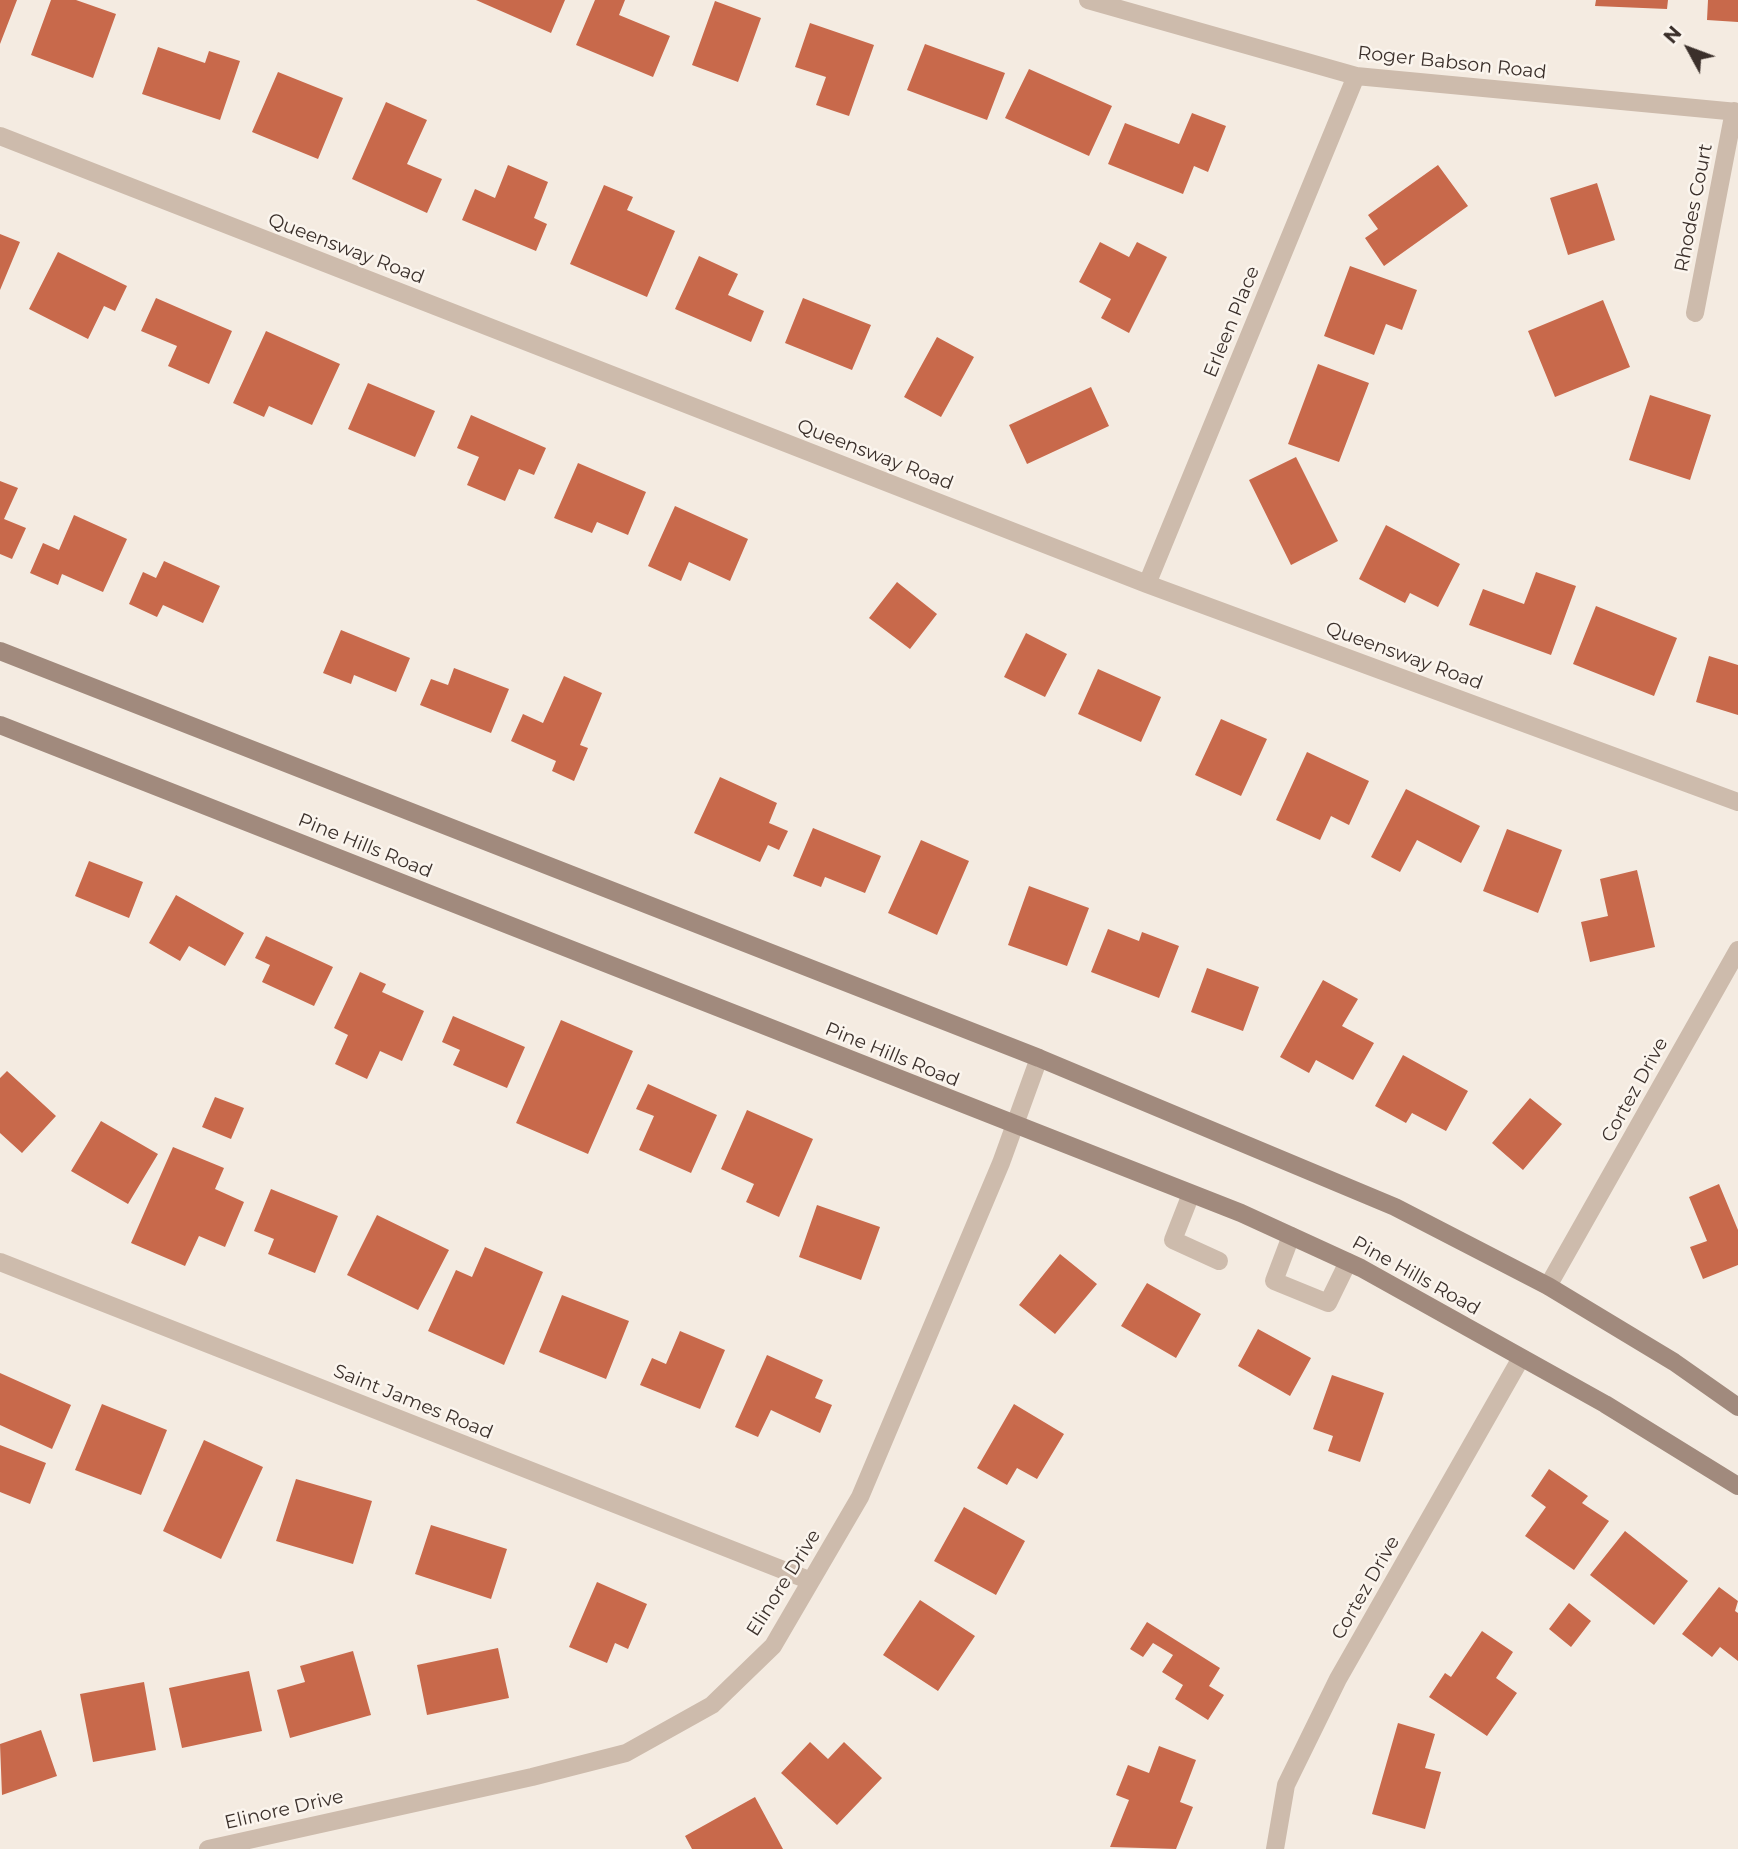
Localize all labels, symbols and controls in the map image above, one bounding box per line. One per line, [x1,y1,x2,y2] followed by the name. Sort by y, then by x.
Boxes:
[1654,14,1724,84] north arrow
[1659,22,1686,48] text: N
[1356,42,1548,84] street label: Roger Babson Road
[1670,142,1718,274] street label: Rhodes Court
[265,209,427,289] street label: Queensway Road
[1199,263,1265,381] street label: Erleen Place
[794,415,956,495] street label: Queensway Road
[1322,617,1486,695] street label: Queensway Road
[295,809,435,883] street label: Pine Hills Road
[822,1018,962,1092] street label: Pine Hills Road
[1597,1034,1673,1146] street label: Cortez Drive
[1348,1231,1484,1321] street label: Pine Hills Road
[330,1360,496,1444] street label: Saint James Road
[742,1526,826,1640] street label: Elinore Drive
[1327,1532,1405,1644] street label: Cortez Drive
[222,1785,346,1835] street label: Elinore Drive

